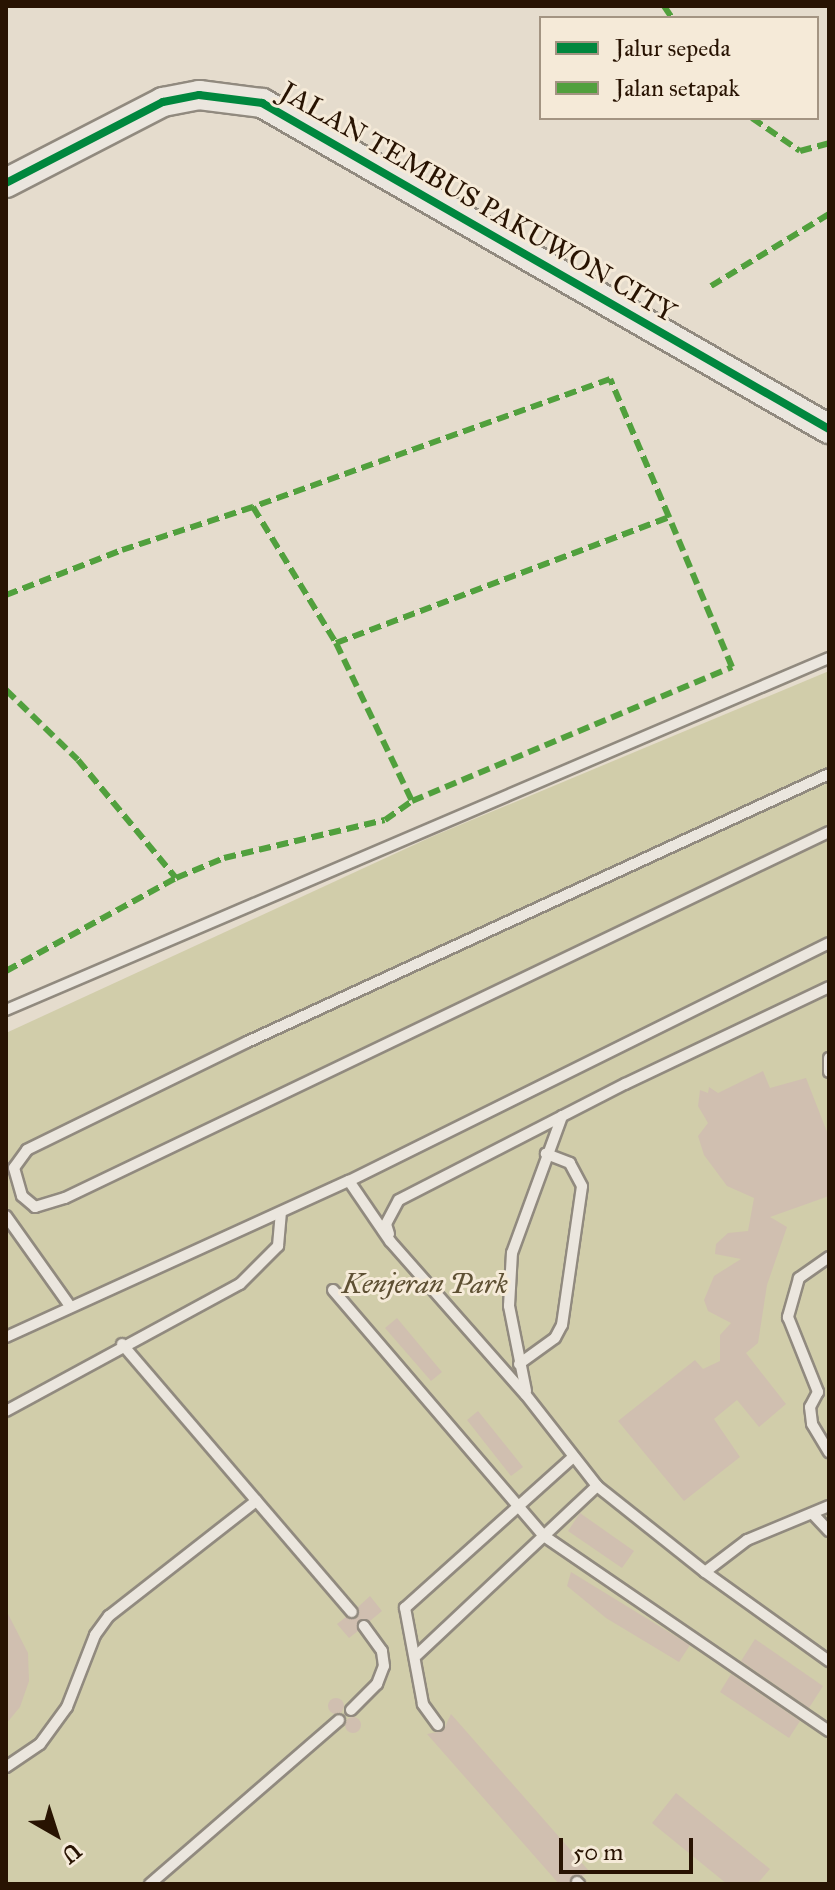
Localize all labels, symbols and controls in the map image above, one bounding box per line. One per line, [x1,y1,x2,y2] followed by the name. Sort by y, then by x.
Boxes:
[539,16,819,120] legend
[615,33,731,63] text: Jalur sepeda
[615,73,740,103] text: Jalan setapak
[274,75,682,329] street label: JALAN TEMBUS PAKUWON CITY
[342,1267,508,1301] park label: Kenjeran Park
[16,1794,96,1874] north arrow
[563,1822,697,1872] scale bar
[56,1837,87,1869] text: U
[573,1837,623,1867] text: 50 m

